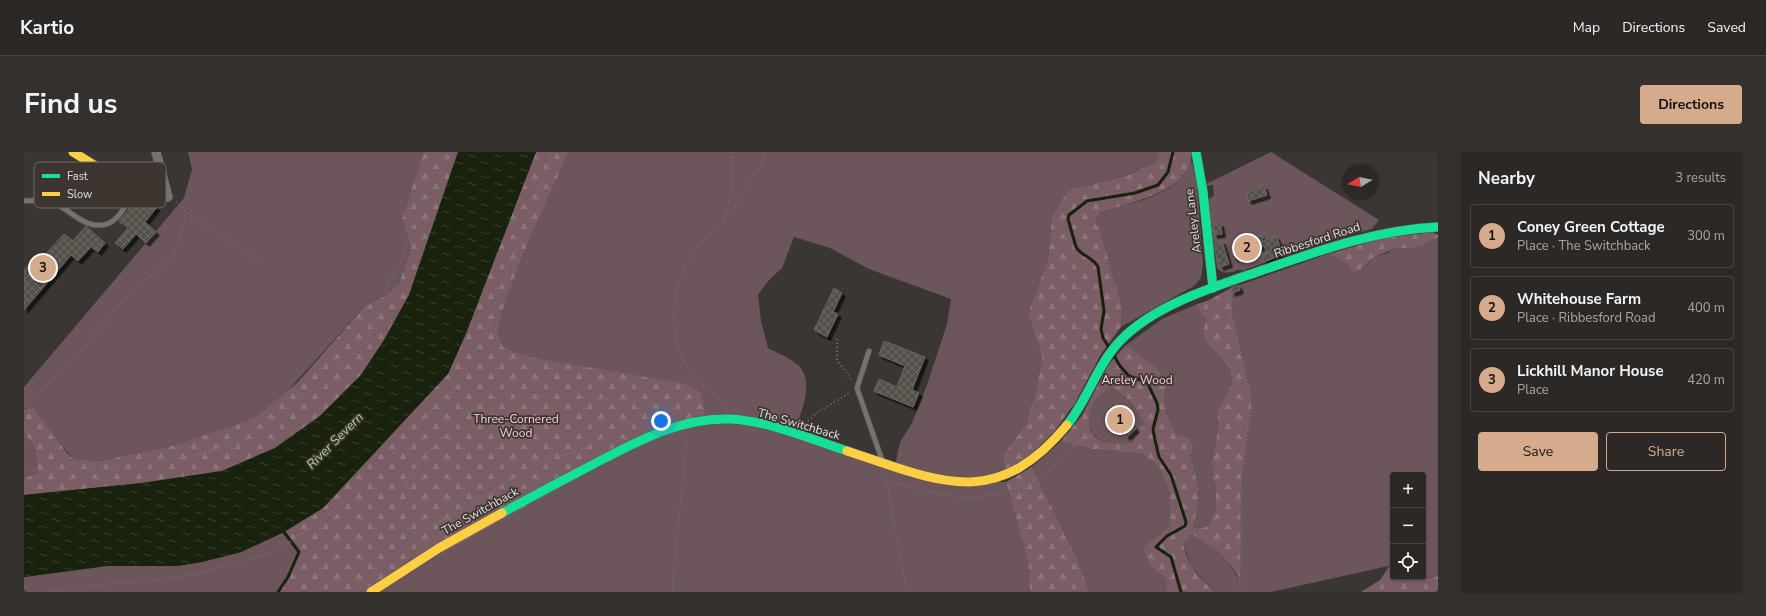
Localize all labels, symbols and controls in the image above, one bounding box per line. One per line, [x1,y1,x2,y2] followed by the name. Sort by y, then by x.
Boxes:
[20,15,74,41] text: Kartio
[1573,18,1600,37] text: Map
[1622,18,1685,37] text: Directions
[1707,18,1746,37] text: Saved
[24,85,118,123] text: Find us
[1640,85,1742,124] button: Directions
[34,162,166,208] legend
[1342,164,1378,200] north arrow
[1478,167,1535,190] text: Nearby
[67,169,88,184] text: Fast
[1675,169,1726,187] text: 3 results
[67,187,92,202] text: Slow
[1181,188,1205,254] street label: Areley Lane
[1517,217,1665,237] text: Coney Green Cottage
[1272,219,1362,261] street label: Ribbesford Road
[1488,227,1496,245] text: 1
[1687,227,1725,245] text: 300 m
[1234,233,1260,263] pin: 2
[1517,237,1651,255] text: Place · The Switchback
[30,253,56,283] pin: 3
[1517,289,1641,309] text: Whitehouse Farm
[1488,299,1496,317] text: 2
[1687,299,1725,317] text: 400 m
[1517,309,1656,327] text: Place · Ribbesford Road
[1517,361,1664,381] text: Lickhill Manor House
[1488,371,1496,389] text: 3
[1687,371,1725,389] text: 420 m
[1101,372,1173,388] park label: Areley Wood
[1517,381,1549,399] text: Place
[756,405,843,444] street label: The Switchback
[1107,405,1133,435] pin: 1
[303,409,367,473] water label: River Severn
[473,411,559,441] park label: Three-Cornered Wood
[651,411,671,431] your location
[1478,432,1598,471] button: Save
[1606,432,1726,471] button: Share
[1390,472,1426,580] map controls
[1390,472,1426,508] button: +
[439,483,522,539] street label: The Switchback
[1390,508,1426,544] button: −
[1390,544,1426,580] button: locate

